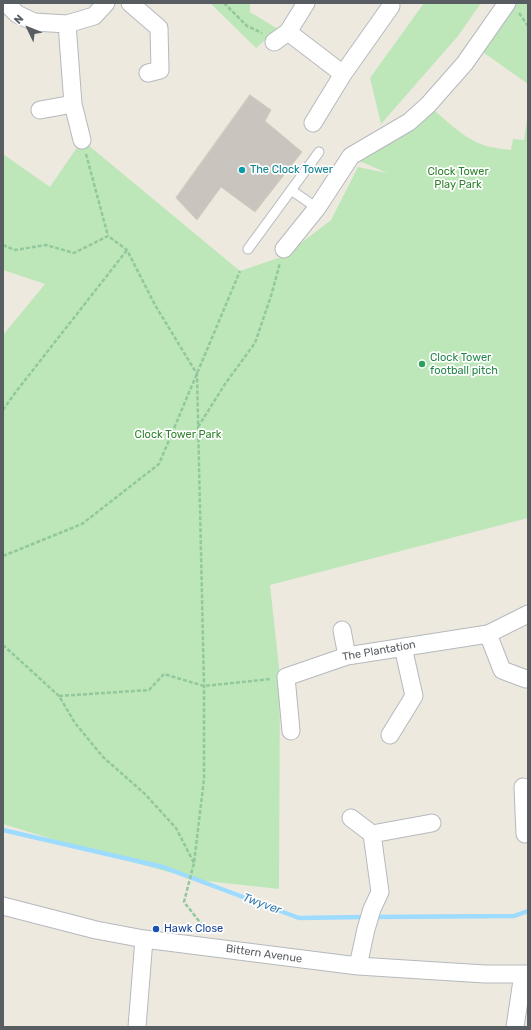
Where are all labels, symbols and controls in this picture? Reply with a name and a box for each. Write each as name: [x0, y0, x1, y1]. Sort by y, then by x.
north arrow: [8, 8, 48, 48]
text: N: [11, 12, 26, 27]
place label: The Clock Tower: [250, 163, 333, 177]
marker: The Clock Tower: [237, 165, 247, 175]
park label: Clock Tower Play Park: [427, 165, 489, 191]
place label: Clock Tower football pitch: [430, 351, 498, 377]
marker: Clock Tower football pitch: [417, 359, 427, 369]
park label: Clock Tower Park: [135, 428, 221, 442]
street label: The Plantation: [341, 638, 417, 664]
water label: Twyver: [241, 890, 283, 918]
place label: Hawk Close: [164, 922, 223, 936]
marker: Hawk Close: [151, 924, 161, 934]
street label: Bittern Avenue: [225, 942, 303, 966]

